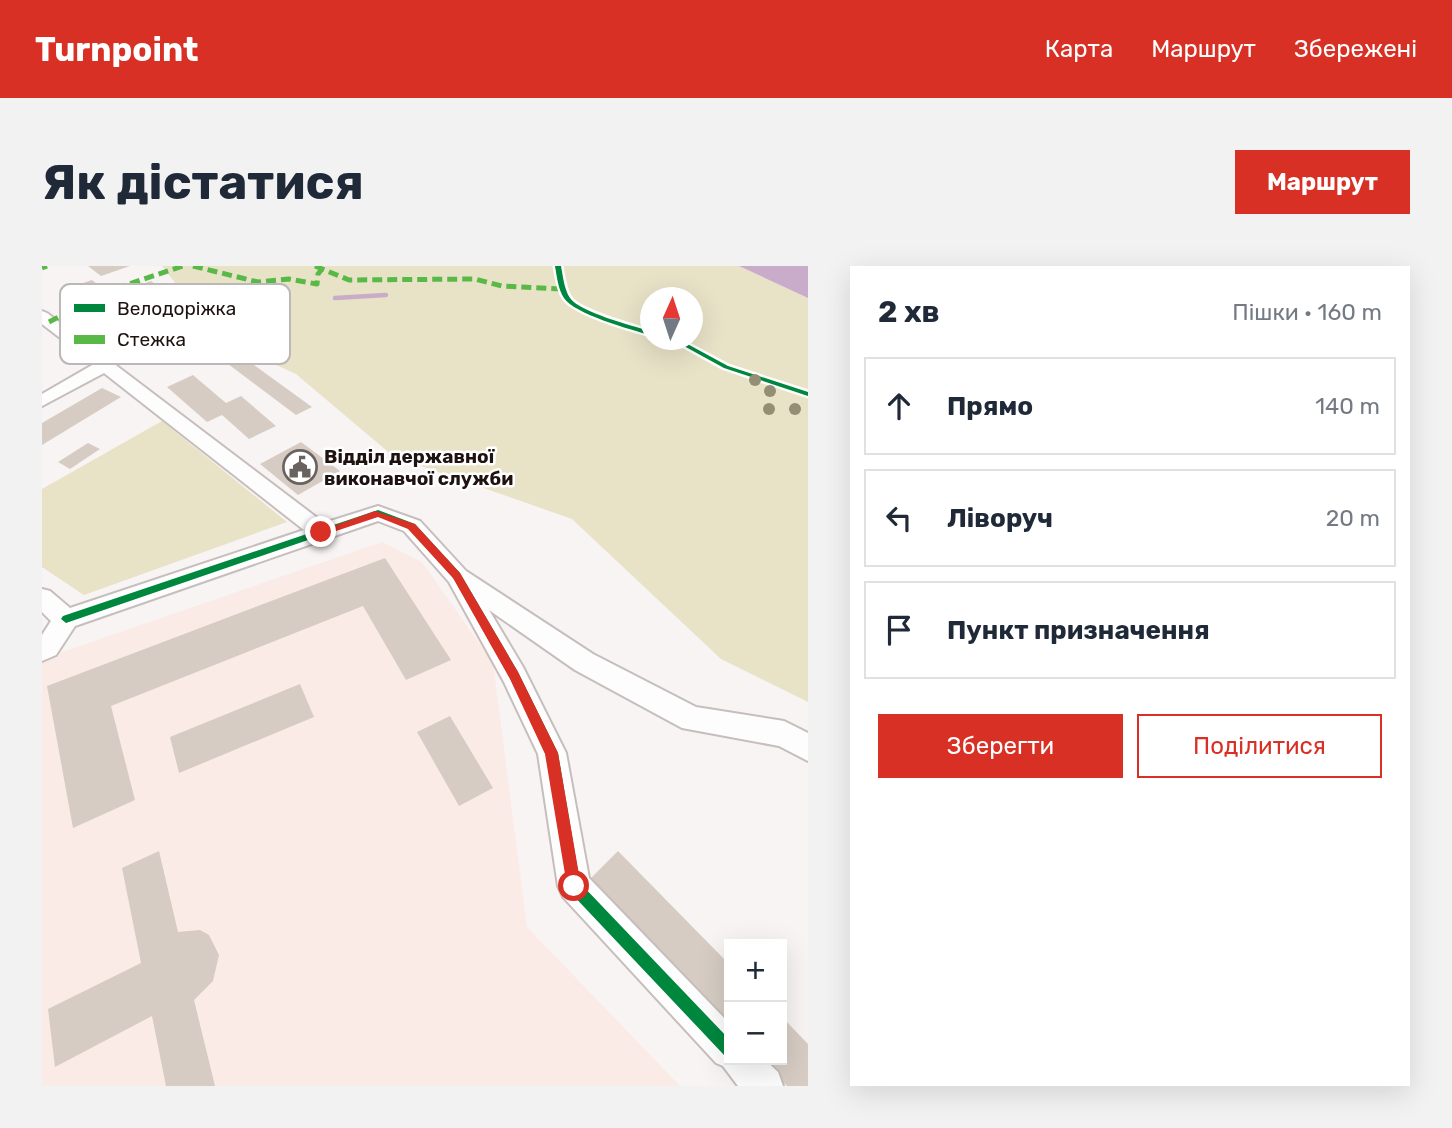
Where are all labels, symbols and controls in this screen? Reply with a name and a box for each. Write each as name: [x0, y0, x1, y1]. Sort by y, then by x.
text: Turnpoint: [35, 30, 198, 69]
text: Карта: [1045, 35, 1113, 63]
text: Маршрут: [1151, 35, 1256, 63]
text: Збережені: [1294, 35, 1417, 63]
button: Маршрут: [1235, 150, 1410, 214]
text: Як дістатися: [42, 153, 364, 211]
legend: [60, 284, 290, 364]
north arrow: [640, 287, 703, 350]
text: 2 хв: [878, 294, 940, 330]
text: Велодоріжка: [117, 297, 236, 320]
text: Пішки · 160 m: [1232, 298, 1382, 326]
text: Стежка: [117, 328, 186, 351]
icon: ahead: [880, 387, 918, 425]
text: Прямо: [947, 391, 1033, 422]
text: 140 m: [1315, 392, 1380, 420]
place label: Відділ державної виконавчої служби: [324, 445, 513, 490]
public building icon: Відділ державної виконавчої служби: [281, 448, 319, 486]
icon: left: [880, 499, 918, 537]
text: Ліворуч: [947, 503, 1053, 534]
text: 20 m: [1326, 504, 1380, 532]
route end: [305, 516, 336, 547]
icon: arrive: [880, 611, 918, 649]
text: Пункт призначення: [947, 615, 1210, 646]
button: Зберегти: [878, 714, 1123, 778]
button: Поділитися: [1137, 714, 1382, 778]
route start: [558, 870, 589, 901]
map controls: [724, 939, 787, 1065]
button: +: [724, 939, 787, 1002]
button: −: [724, 1002, 787, 1065]

